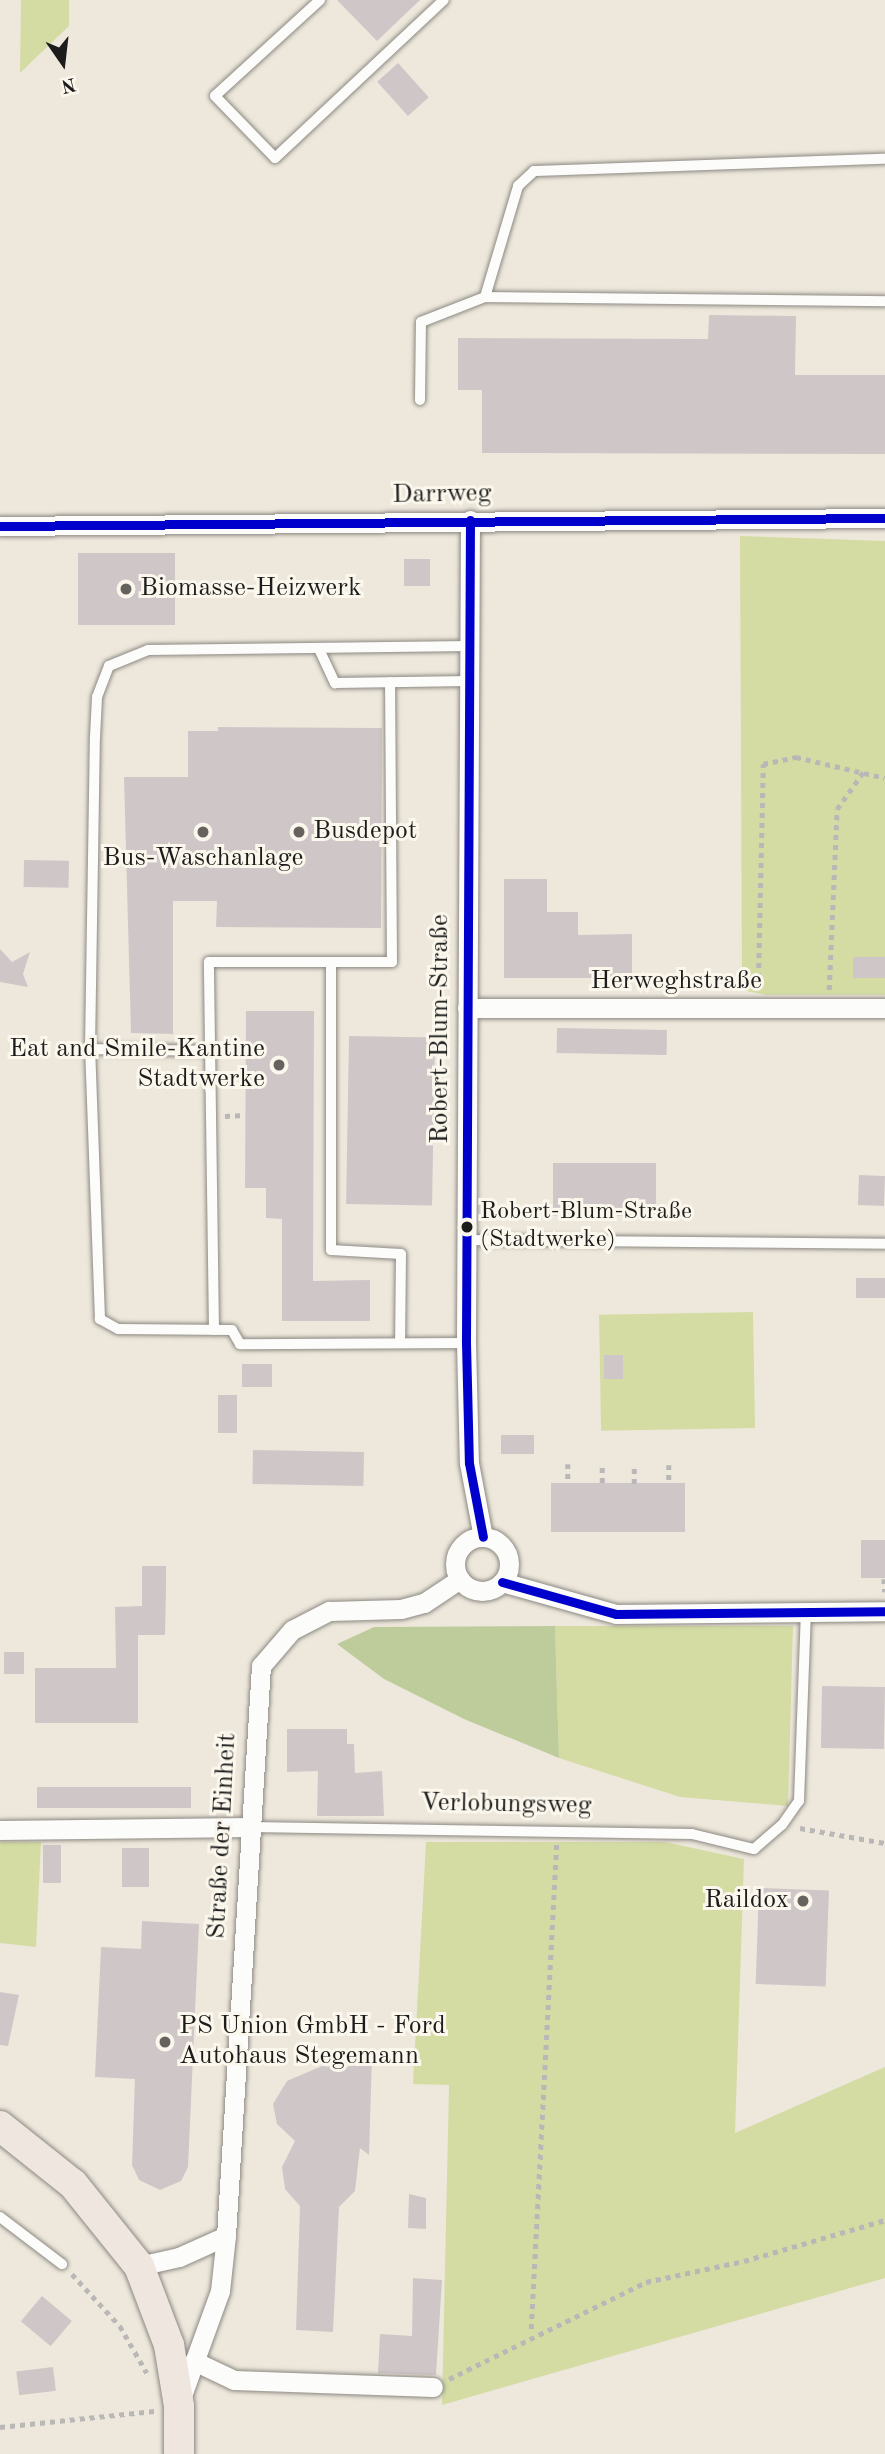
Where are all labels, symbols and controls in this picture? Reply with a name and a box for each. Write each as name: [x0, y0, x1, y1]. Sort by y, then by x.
north arrow: [28, 28, 98, 98]
text: N: [59, 73, 78, 95]
street label: Darrweg: [392, 479, 492, 511]
place label: Biomasse-Heizwerk: [140, 573, 361, 605]
marker: Biomasse-Heizwerk: [118, 581, 134, 597]
place label: Busdepot: [313, 816, 417, 848]
marker: Bus-Waschanlage: [195, 824, 211, 840]
marker: Busdepot: [291, 824, 307, 840]
place label: Bus-Waschanlage: [103, 843, 303, 875]
street label: Robert-Blum-Straße: [425, 914, 457, 1144]
street label: Herweghstraße: [590, 966, 762, 998]
place label: Eat and Smile-Kantine Stadtwerke: [9, 1034, 265, 1096]
marker: Eat and Smile-Kantine Stadtwerke: [271, 1057, 287, 1073]
place label: Robert-Blum-Straße (Stadtwerke): [480, 1199, 692, 1255]
marker: Robert-Blum-Straße (Stadtwerke): [460, 1220, 474, 1234]
street label: Straße der Einheit: [202, 1732, 244, 1940]
street label: Verlobungsweg: [420, 1788, 592, 1822]
place label: Raildox: [704, 1885, 789, 1917]
marker: Raildox: [795, 1893, 811, 1909]
place label: PS Union GmbH - Ford Autohaus Stegemann: [179, 2011, 446, 2072]
marker: PS Union GmbH - Ford Autohaus Stegemann: [157, 2034, 173, 2050]

